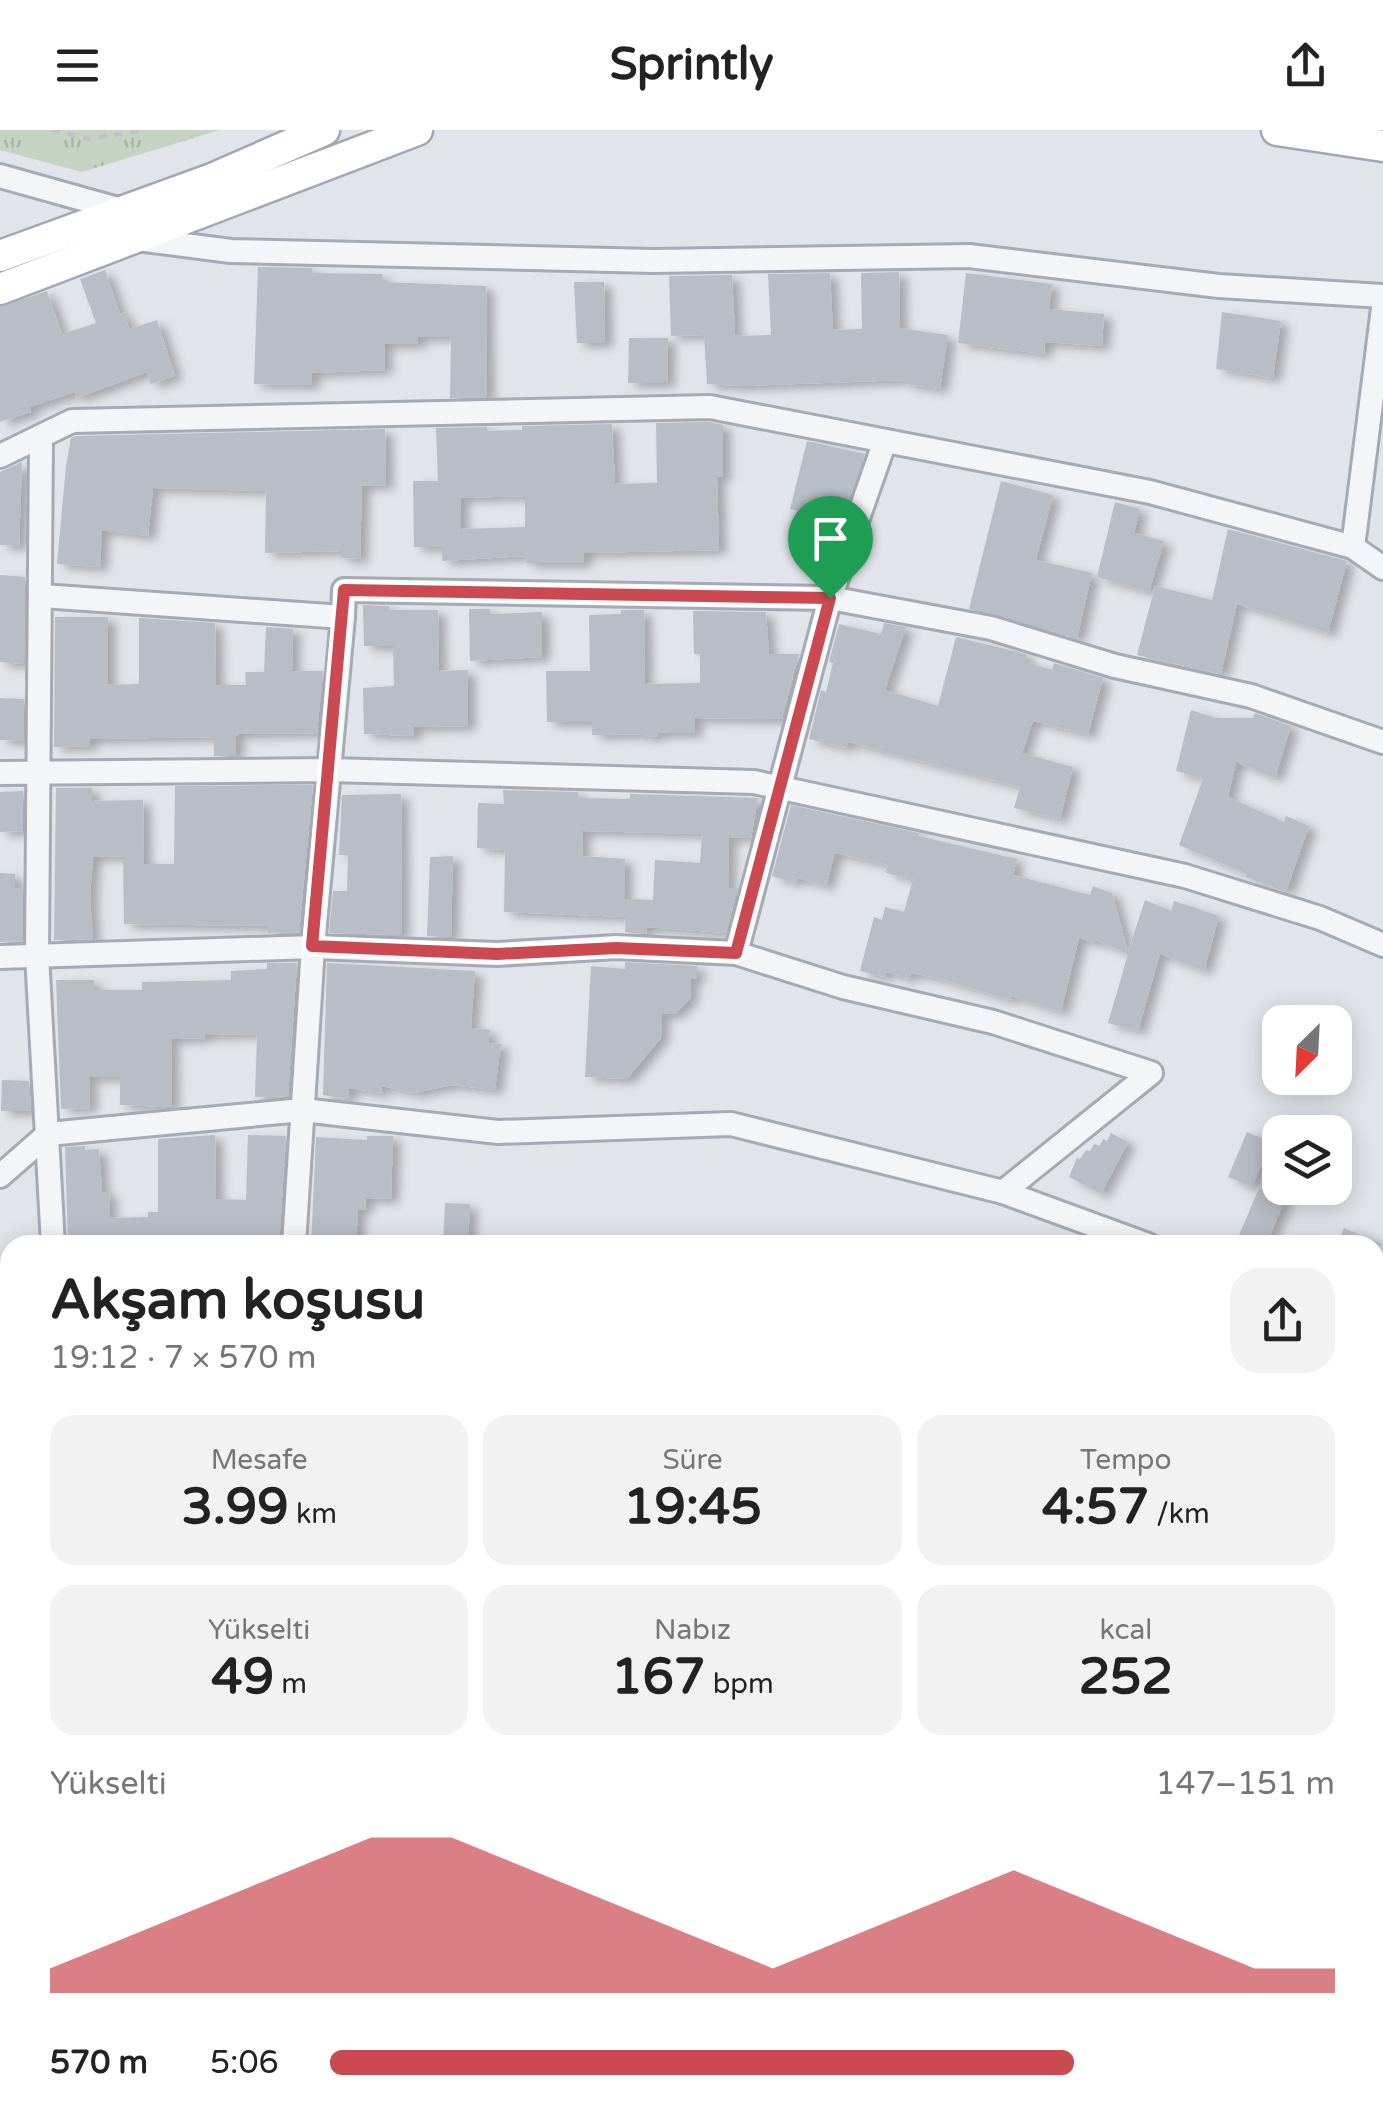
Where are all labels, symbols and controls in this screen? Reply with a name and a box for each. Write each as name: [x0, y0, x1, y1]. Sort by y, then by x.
icon: menu: [50, 38, 105, 93]
text: Sprintly: [610, 38, 773, 92]
icon: share: [1278, 38, 1333, 93]
pin: [788, 496, 873, 599]
icon: arrive: [803, 511, 858, 566]
north arrow: [1262, 1005, 1352, 1095]
map controls: [1262, 1005, 1352, 1205]
button: layers: [1262, 1115, 1352, 1205]
text: Akşam koşusu: [50, 1268, 425, 1334]
button: share: [1230, 1268, 1335, 1373]
text: 19:12 · 7 × 570 m: [50, 1339, 316, 1377]
text: Mesafe: [211, 1443, 308, 1477]
text: Süre: [662, 1443, 723, 1477]
text: Tempo: [1080, 1443, 1172, 1477]
text: 3.99: [181, 1477, 289, 1537]
text: 19:45: [623, 1477, 762, 1537]
text: 4:57: [1042, 1477, 1149, 1537]
text: km: [289, 1497, 337, 1531]
text: /km: [1149, 1497, 1210, 1531]
text: Yükselti: [208, 1613, 310, 1647]
text: Nabız: [654, 1613, 731, 1647]
text: kcal: [1100, 1613, 1152, 1647]
text: 49: [211, 1647, 274, 1707]
text: 167: [611, 1647, 705, 1707]
text: 252: [1079, 1647, 1173, 1707]
text: m: [274, 1667, 307, 1701]
text: bpm: [705, 1667, 774, 1701]
text: Yükselti: [50, 1765, 167, 1803]
text: 147–151 m: [1155, 1765, 1335, 1803]
text: 570 m: [50, 2044, 148, 2082]
text: 5:06: [210, 2044, 279, 2082]

